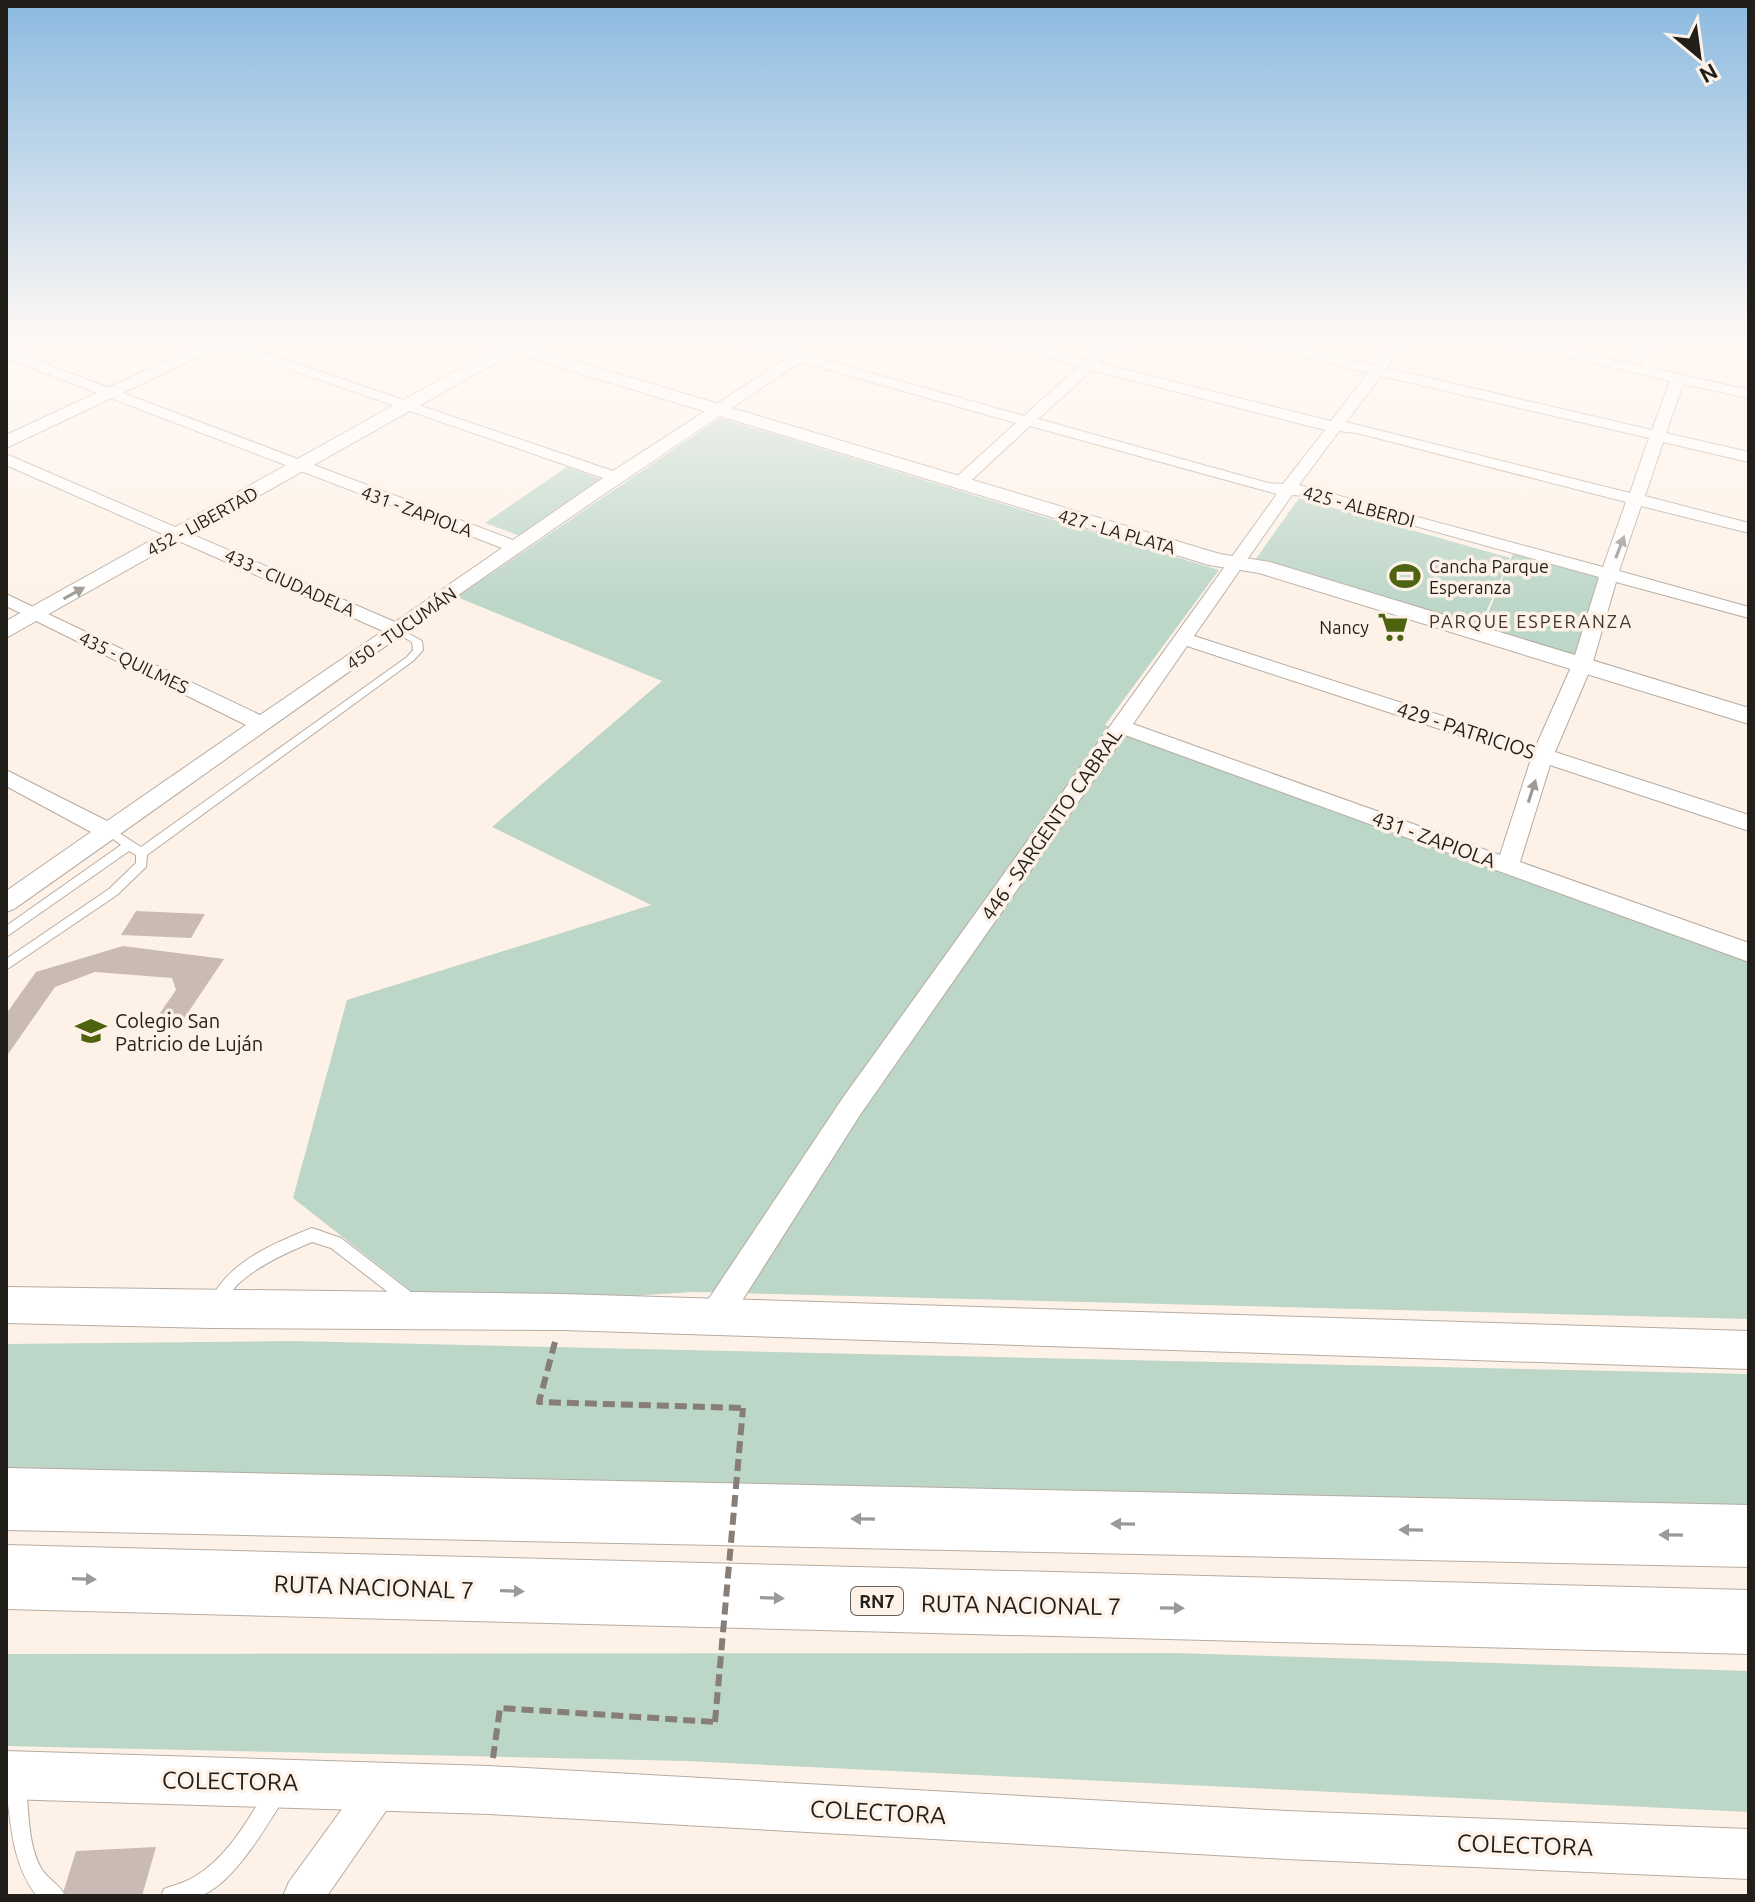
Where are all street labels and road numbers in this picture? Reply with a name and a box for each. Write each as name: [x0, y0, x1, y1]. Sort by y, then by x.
street label: 425 - ALBERDI: [1301, 481, 1417, 531]
street label: 452 - LIBERTAD: [143, 482, 261, 560]
street label: 431 - ZAPIOLA: [359, 482, 476, 540]
street label: 427 - LA PLATA: [1056, 505, 1178, 557]
street label: 433 - CIUDADELA: [222, 544, 358, 620]
street label: 450 - TUCUMÁN: [342, 582, 460, 673]
street label: 435 - QUILMES: [76, 627, 192, 698]
street label: 429 - PATRICIOS: [1394, 697, 1538, 763]
street label: 446 - SARGENTO CABRAL: [976, 724, 1126, 924]
street label: 431 - ZAPIOLA: [1369, 806, 1499, 872]
street label: RUTA NACIONAL 7: [273, 1570, 475, 1604]
road number: RN7: [851, 1587, 903, 1615]
street label: RUTA NACIONAL 7: [921, 1590, 1121, 1620]
street label: COLECTORA: [162, 1766, 299, 1796]
street label: COLECTORA: [809, 1795, 947, 1829]
street label: COLECTORA: [1456, 1829, 1594, 1861]

